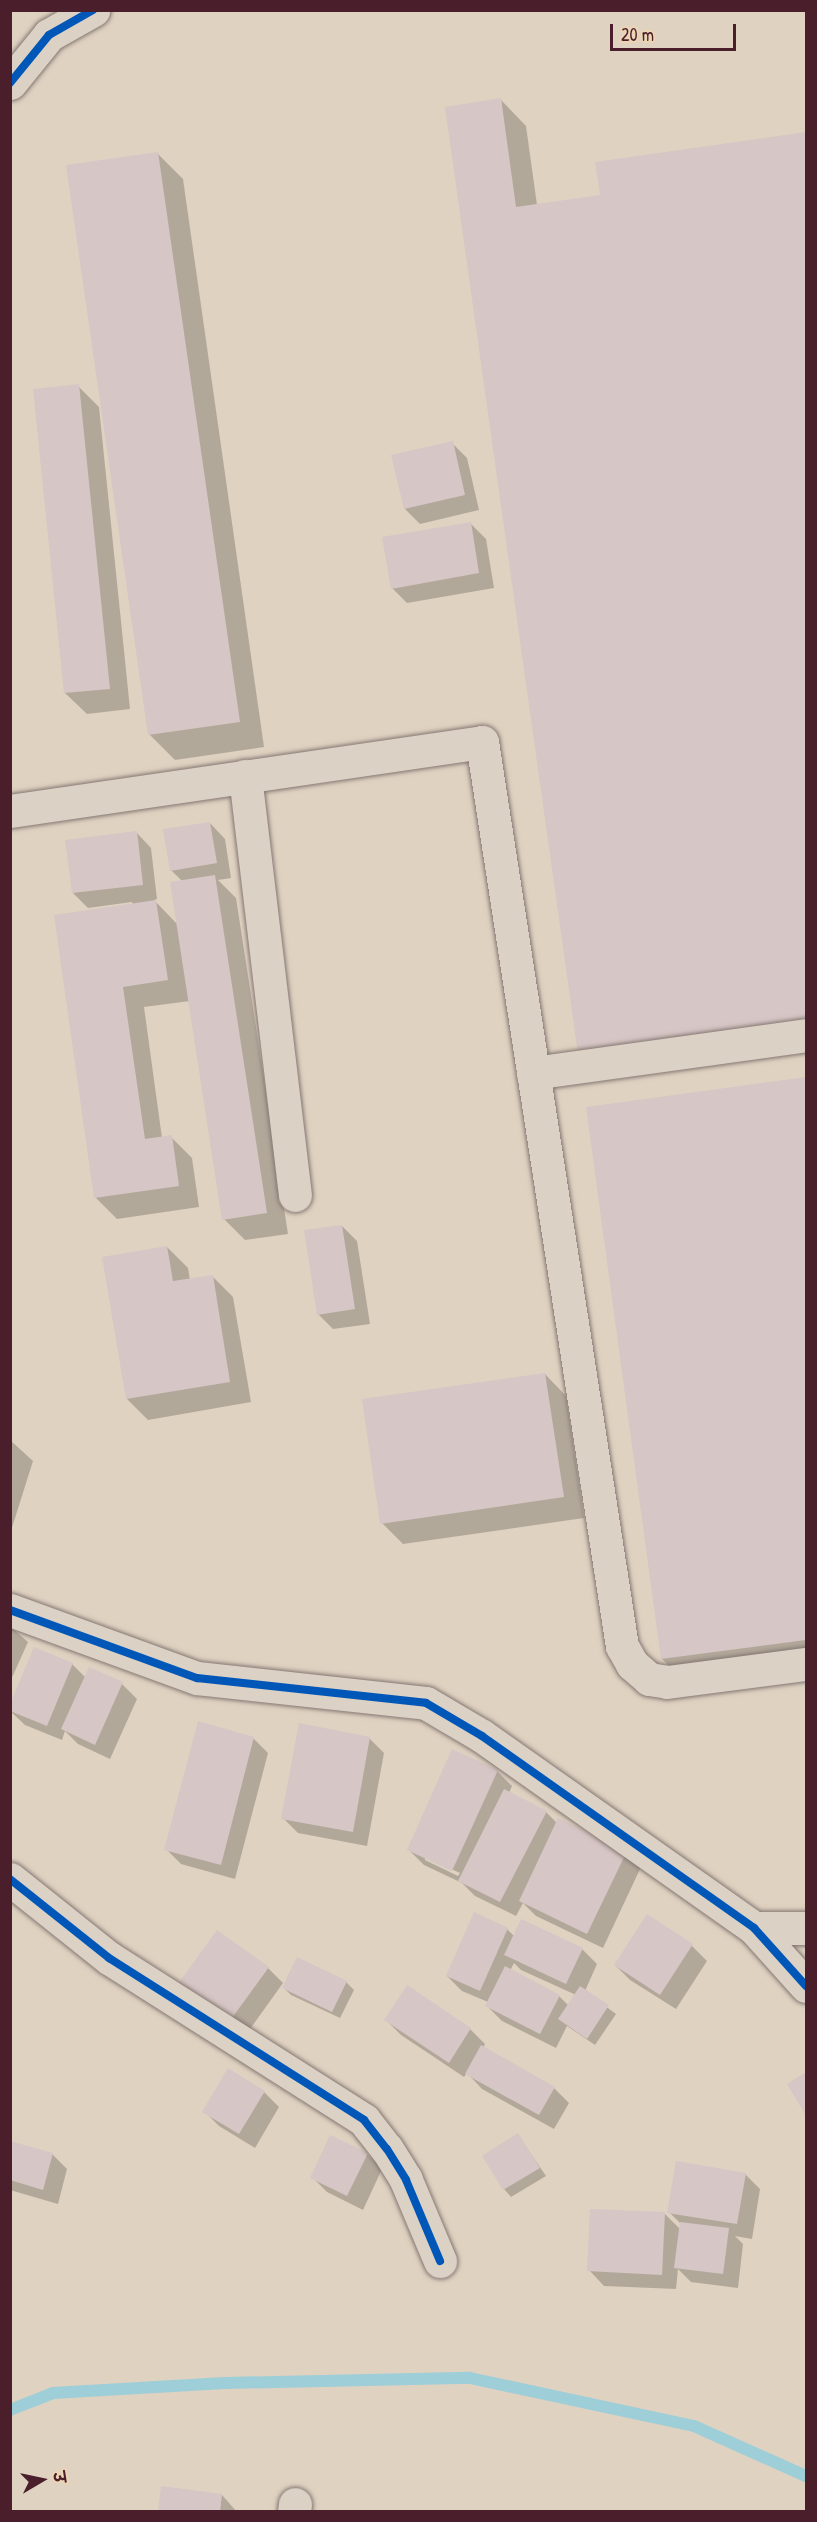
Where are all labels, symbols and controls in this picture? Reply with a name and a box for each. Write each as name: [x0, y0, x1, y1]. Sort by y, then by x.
scale bar: [613, 12, 739, 50]
text: 20 m: [621, 22, 654, 47]
north arrow: [12, 2450, 72, 2510]
text: उ: [48, 2470, 71, 2484]

